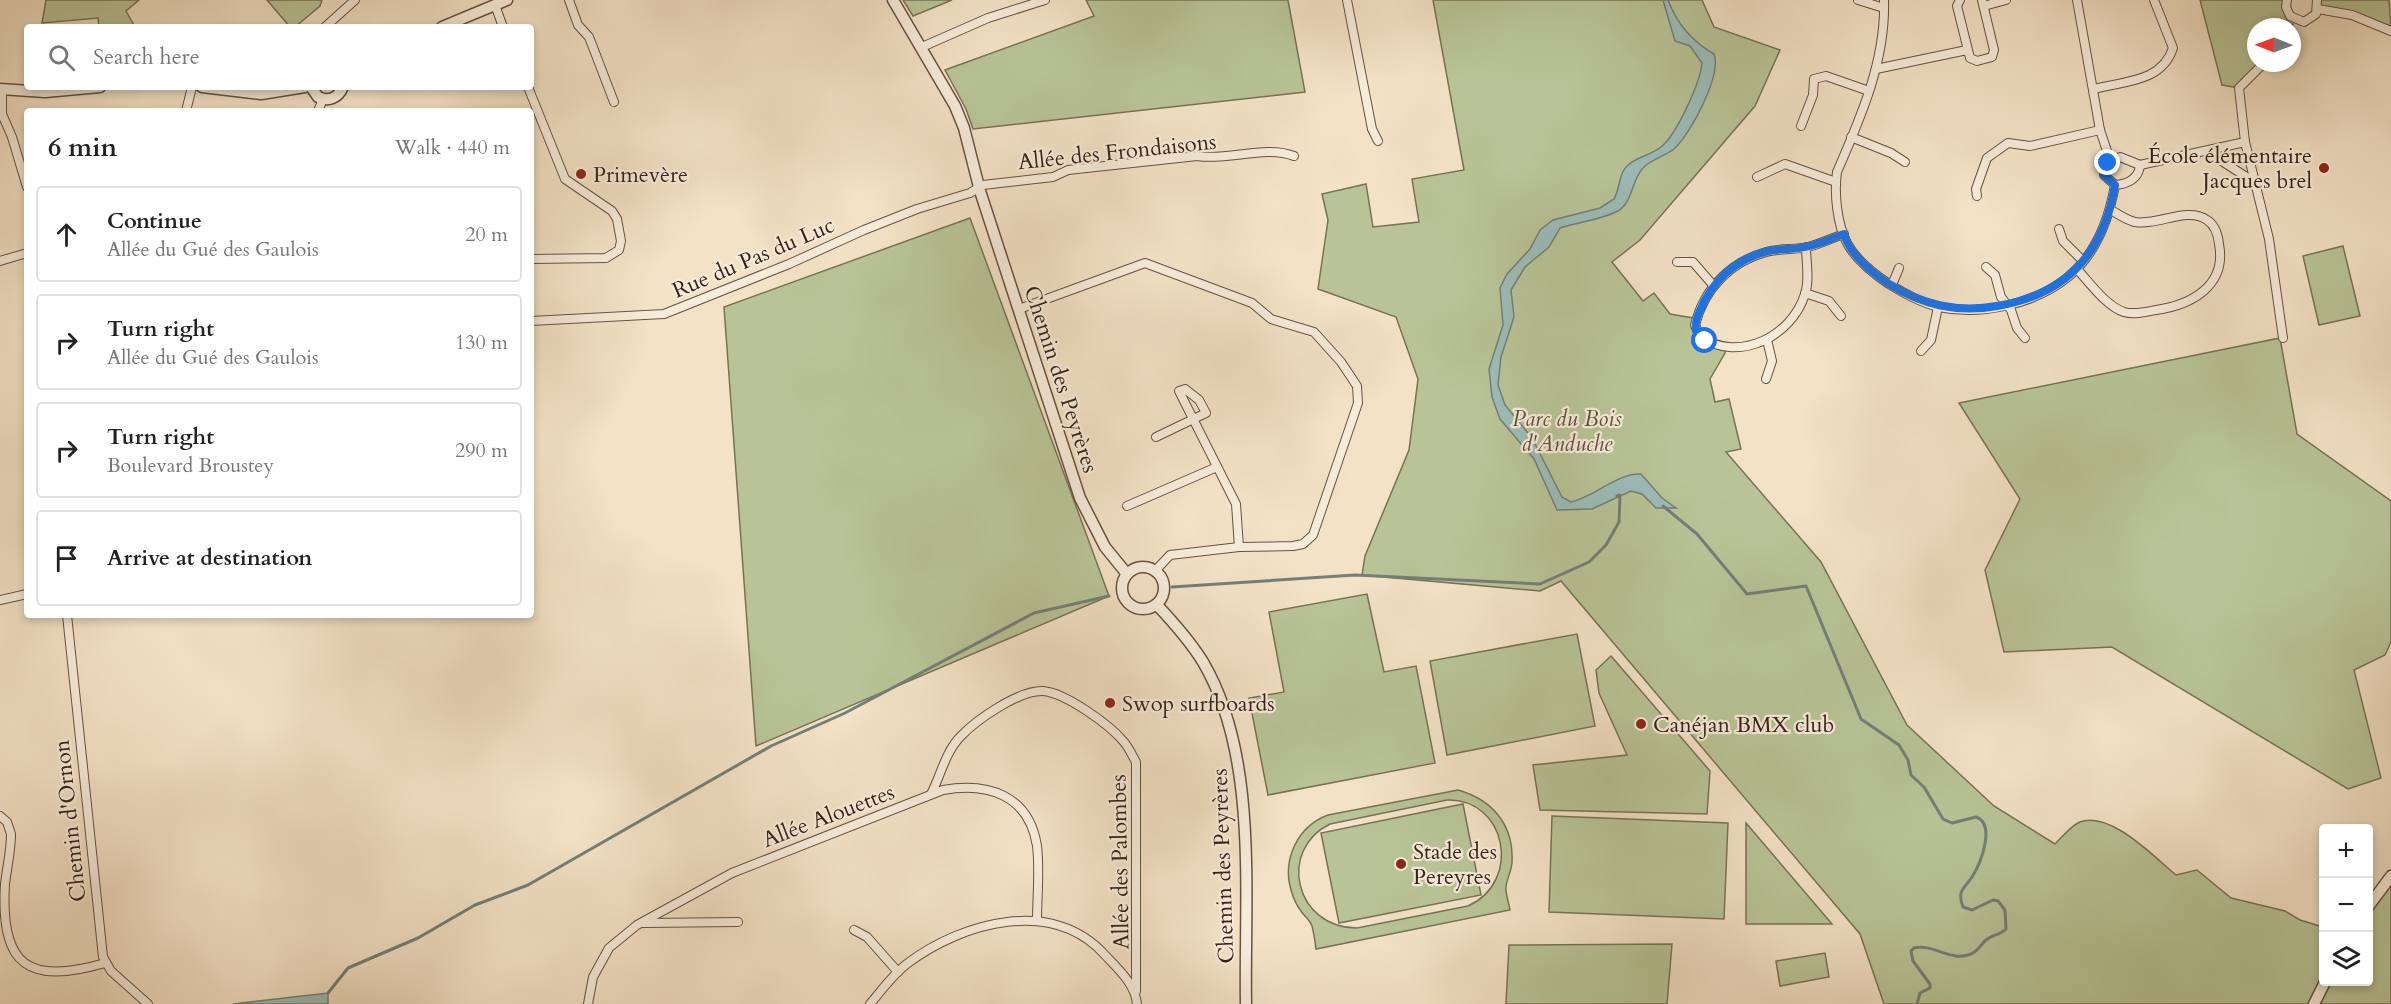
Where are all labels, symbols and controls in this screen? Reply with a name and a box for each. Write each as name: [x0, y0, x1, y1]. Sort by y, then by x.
north arrow: [2247, 18, 2301, 72]
search box: [24, 24, 534, 90]
icon: search: [45, 41, 78, 74]
text: Search here: [93, 42, 200, 72]
street label: Allée des Frondaisons: [1016, 127, 1218, 177]
text: 6 min: [48, 130, 117, 165]
text: Walk · 440 m: [395, 134, 510, 161]
place label: École élémentaire Jacques brel: [2148, 141, 2312, 196]
route end: [2094, 149, 2120, 175]
place label: Primevère: [593, 160, 688, 190]
marker: École élémentaire Jacques brel: [2317, 161, 2331, 175]
marker: Primevère: [574, 167, 588, 181]
text: Continue: [107, 206, 202, 236]
street label: Rue du Pas du Luc: [668, 210, 839, 306]
icon: ahead: [50, 218, 83, 251]
text: 20 m: [465, 221, 508, 248]
text: Allée du Gué des Gaulois: [107, 236, 319, 263]
street label: Chemin des Peyrères: [1017, 282, 1105, 477]
text: Turn right: [107, 314, 214, 344]
icon: right: [50, 326, 83, 359]
route start: [1691, 327, 1717, 353]
text: 130 m: [455, 329, 508, 356]
text: Allée du Gué des Gaulois: [107, 344, 319, 371]
park label: Parc du Bois d'Anduche: [1512, 404, 1622, 459]
text: Turn right: [107, 422, 214, 452]
icon: right: [50, 434, 83, 467]
text: 290 m: [455, 437, 508, 464]
text: Boulevard Broustey: [107, 452, 274, 479]
icon: arrive: [50, 542, 83, 575]
text: Arrive at destination: [107, 543, 312, 573]
place label: Swop surfboards: [1122, 689, 1275, 719]
marker: Swop surfboards: [1103, 696, 1117, 710]
place label: Canéjan BMX club: [1653, 710, 1834, 740]
marker: Canéjan BMX club: [1634, 717, 1648, 731]
street label: Chemin d'Ornon: [47, 738, 93, 903]
street label: Chemin des Peyrères: [1205, 768, 1241, 964]
street label: Allée des Palombes: [1103, 774, 1137, 950]
street label: Allée Alouettes: [758, 777, 899, 855]
map controls: [2319, 824, 2373, 986]
button: +: [2319, 824, 2373, 878]
place label: Stade des Pereyres: [1413, 837, 1497, 892]
marker: Stade des Pereyres: [1394, 857, 1408, 871]
button: −: [2319, 878, 2373, 932]
button: layers: [2319, 932, 2373, 986]

